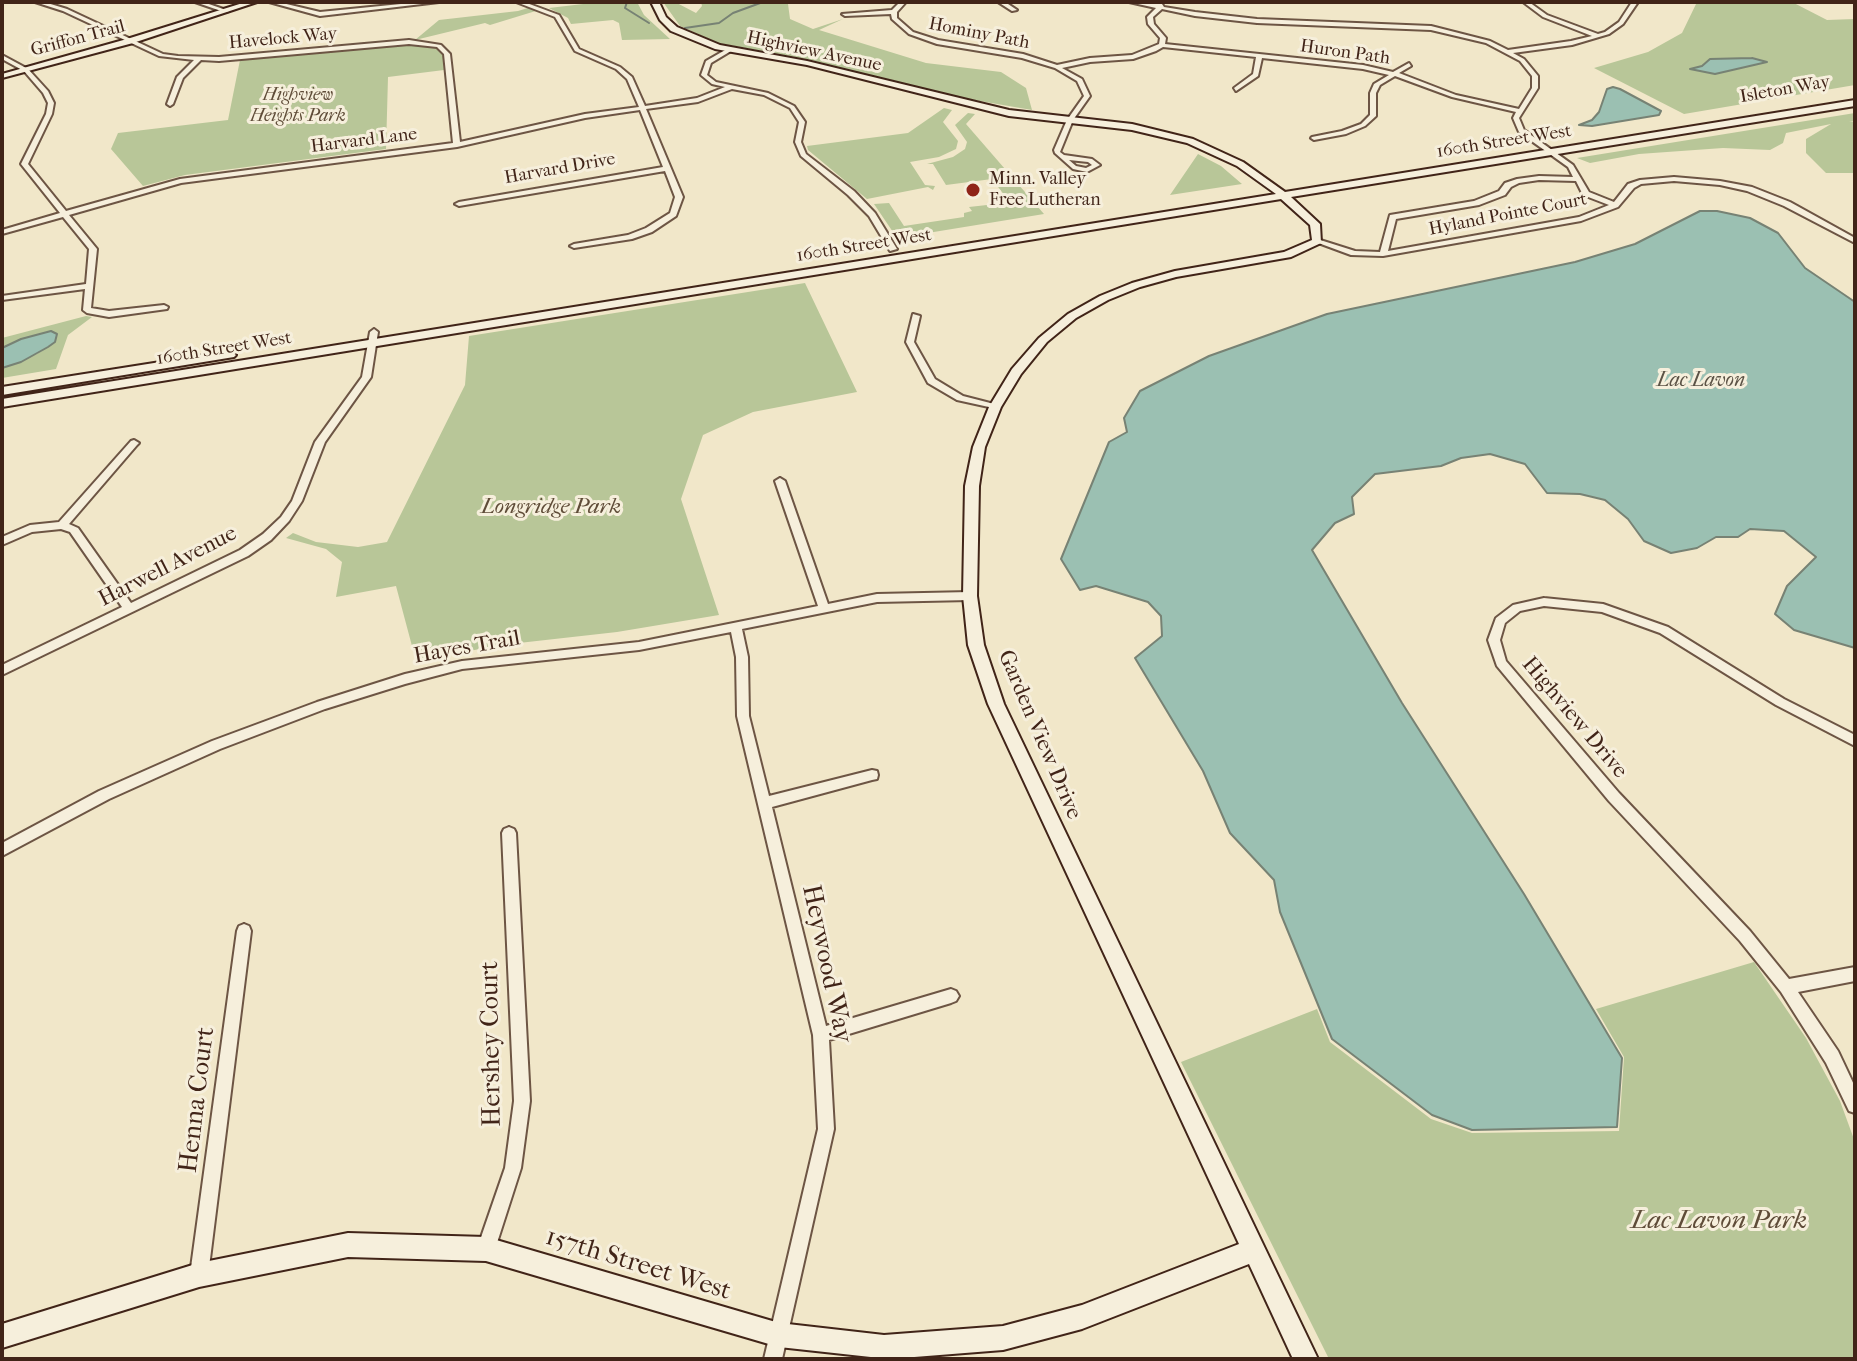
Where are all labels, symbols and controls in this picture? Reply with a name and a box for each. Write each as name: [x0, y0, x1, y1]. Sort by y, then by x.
street label: Hominy Path: [927, 14, 1031, 54]
street label: Griffon Trail: [28, 16, 128, 62]
street label: Havelock Way: [228, 24, 338, 54]
street label: Highview Avenue: [745, 27, 883, 77]
street label: Huron Path: [1299, 36, 1391, 70]
street label: Isleton Way: [1738, 71, 1832, 109]
park label: Highview Heights Park: [250, 85, 346, 128]
street label: 160th Street West: [1435, 121, 1573, 163]
street label: Harvard Lane: [310, 124, 418, 158]
street label: Harvard Drive: [503, 149, 617, 189]
place label: Minn. Valley Free Lutheran: [989, 169, 1101, 212]
marker: Minn. Valley Free Lutheran: [964, 181, 982, 199]
street label: Hyland Pointe Court: [1427, 189, 1589, 241]
street label: 160th Street West: [795, 225, 933, 267]
street label: 160th Street West: [155, 328, 293, 370]
water label: Lac Lavon: [1657, 369, 1745, 393]
park label: Longridge Park: [481, 495, 621, 521]
street label: Harwell Avenue: [94, 521, 242, 613]
street label: Hayes Trail: [412, 626, 522, 670]
street label: Garden View Drive: [991, 646, 1087, 824]
street label: Highview Drive: [1516, 652, 1632, 784]
street label: Heywood Way: [794, 882, 858, 1046]
street label: Hershey Court: [475, 961, 509, 1127]
street label: Henna Court: [174, 1025, 222, 1175]
park label: Lac Lavon Park: [1631, 1206, 1807, 1238]
street label: 157th Street West: [542, 1222, 734, 1308]

